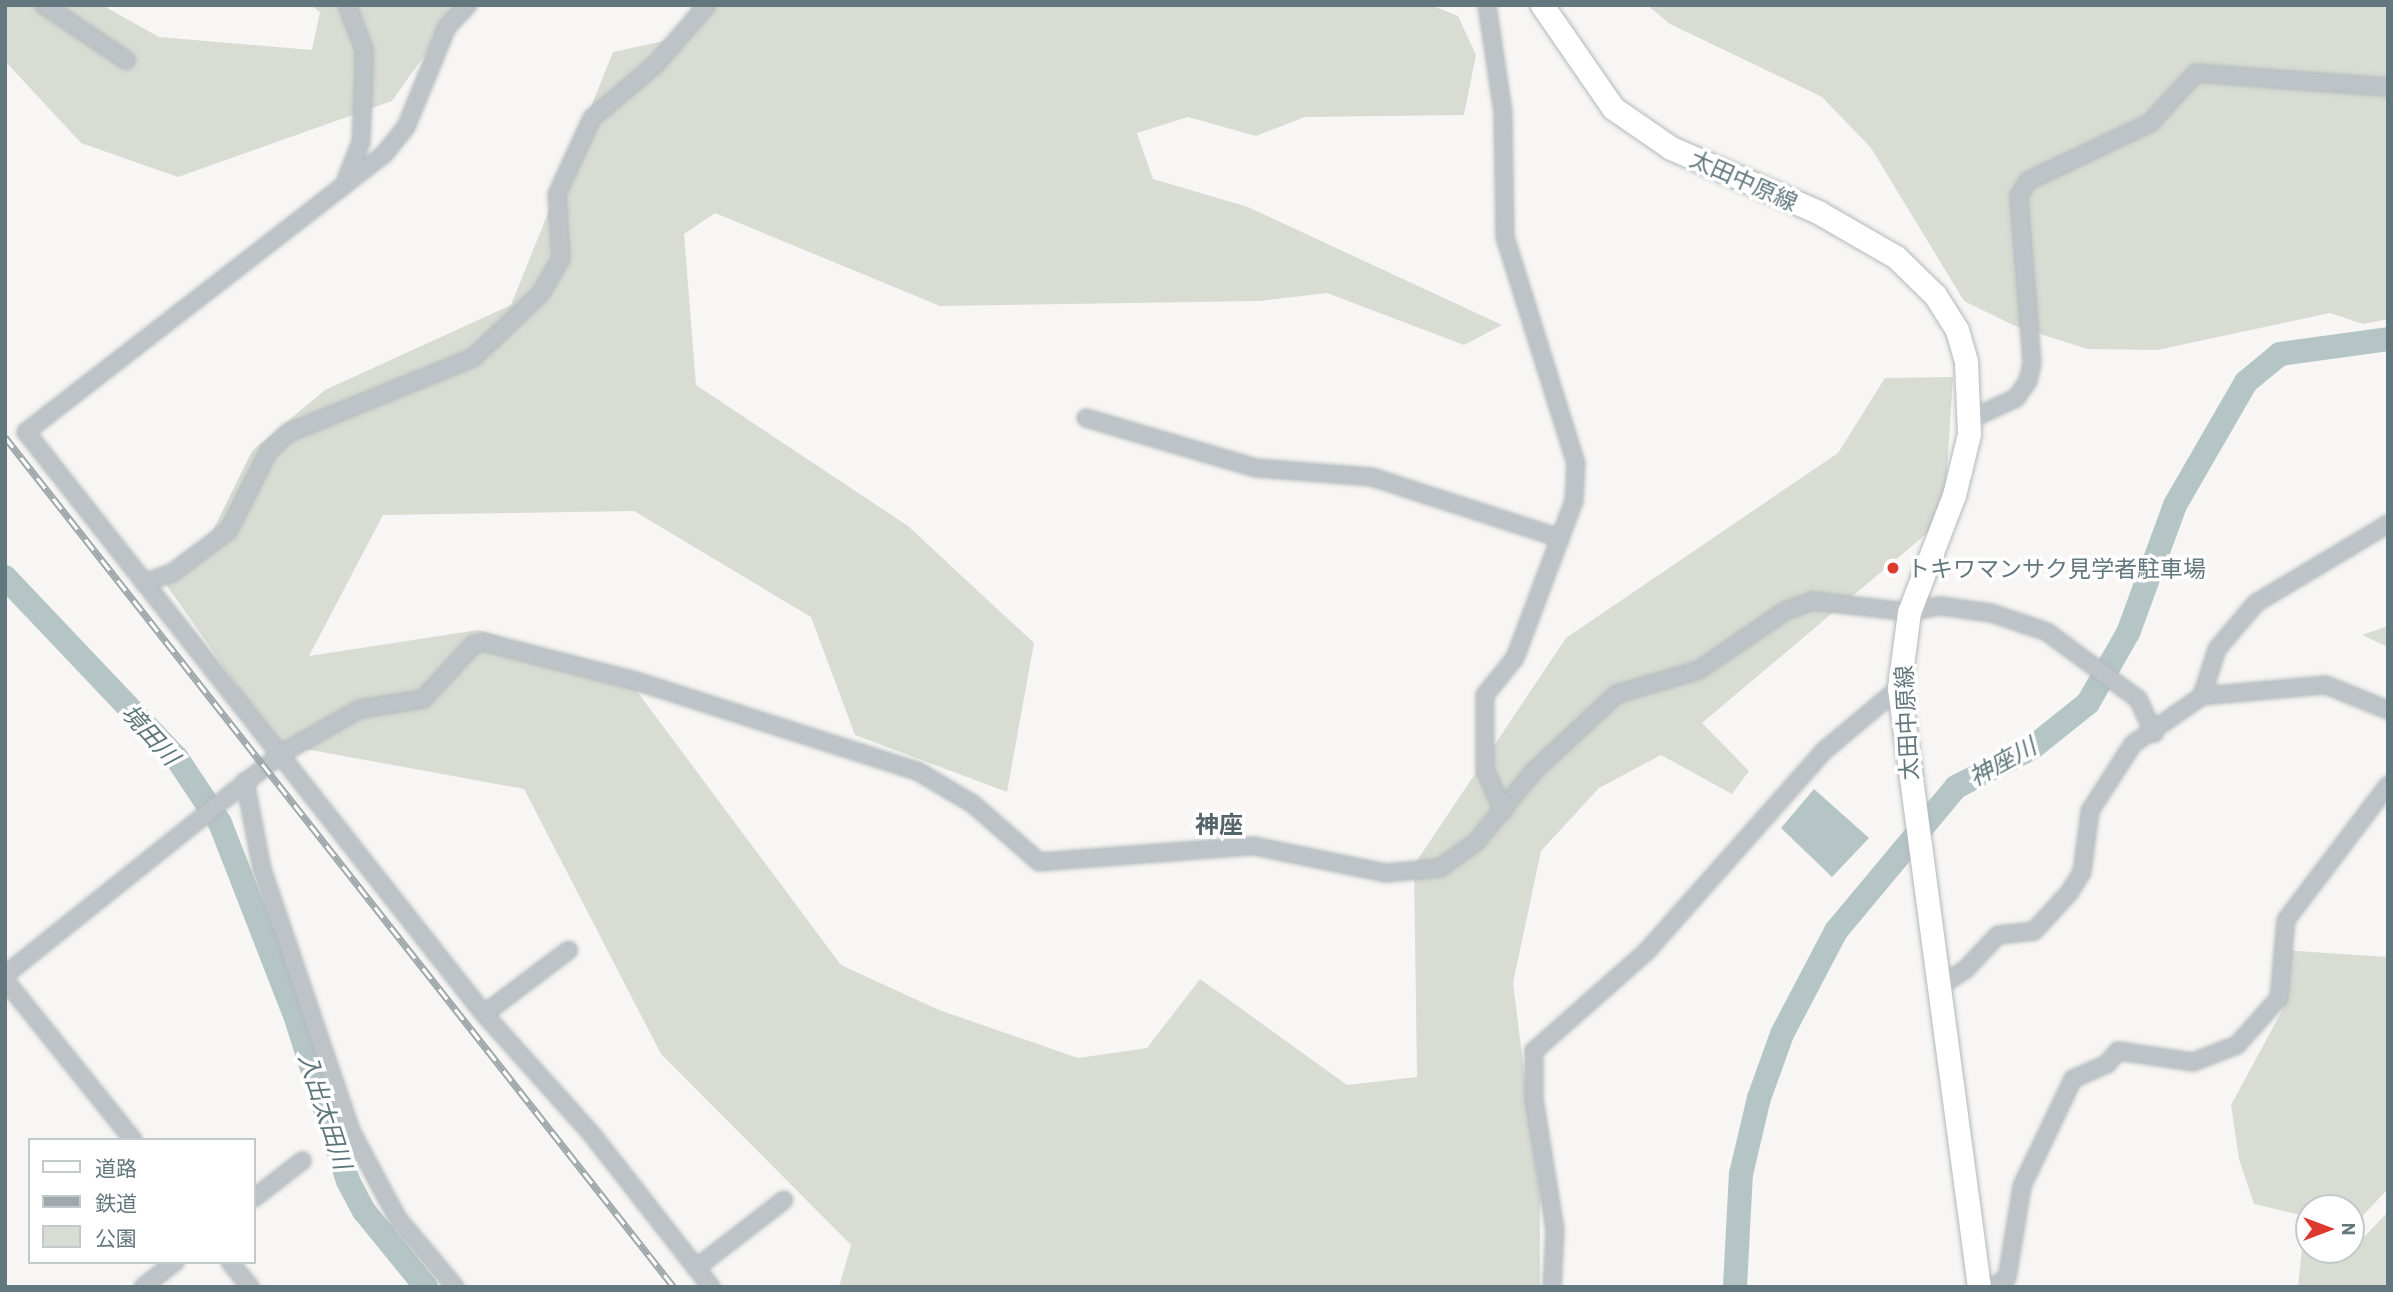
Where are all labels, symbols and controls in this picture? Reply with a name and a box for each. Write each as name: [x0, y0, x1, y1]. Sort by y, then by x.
street label: 太田中原線: [1686, 144, 1802, 216]
place label: トキワマンサク見学者駐車場: [1907, 554, 2206, 582]
marker: トキワマンサク見学者駐車場: [1885, 560, 1901, 576]
street label: 太田中原線: [1889, 665, 1923, 781]
water label: 境田川: [116, 698, 186, 770]
water label: 神座川: [1964, 731, 2040, 791]
district label: 神座: [1195, 810, 1243, 838]
water label: 入出太田川: [294, 1049, 358, 1173]
legend: [28, 1138, 256, 1264]
text: 道路: [95, 1155, 137, 1180]
text: 鉄道: [95, 1190, 137, 1215]
north arrow: [2295, 1194, 2365, 1264]
text: N: [2338, 1223, 2361, 1235]
text: 公園: [95, 1225, 137, 1250]

